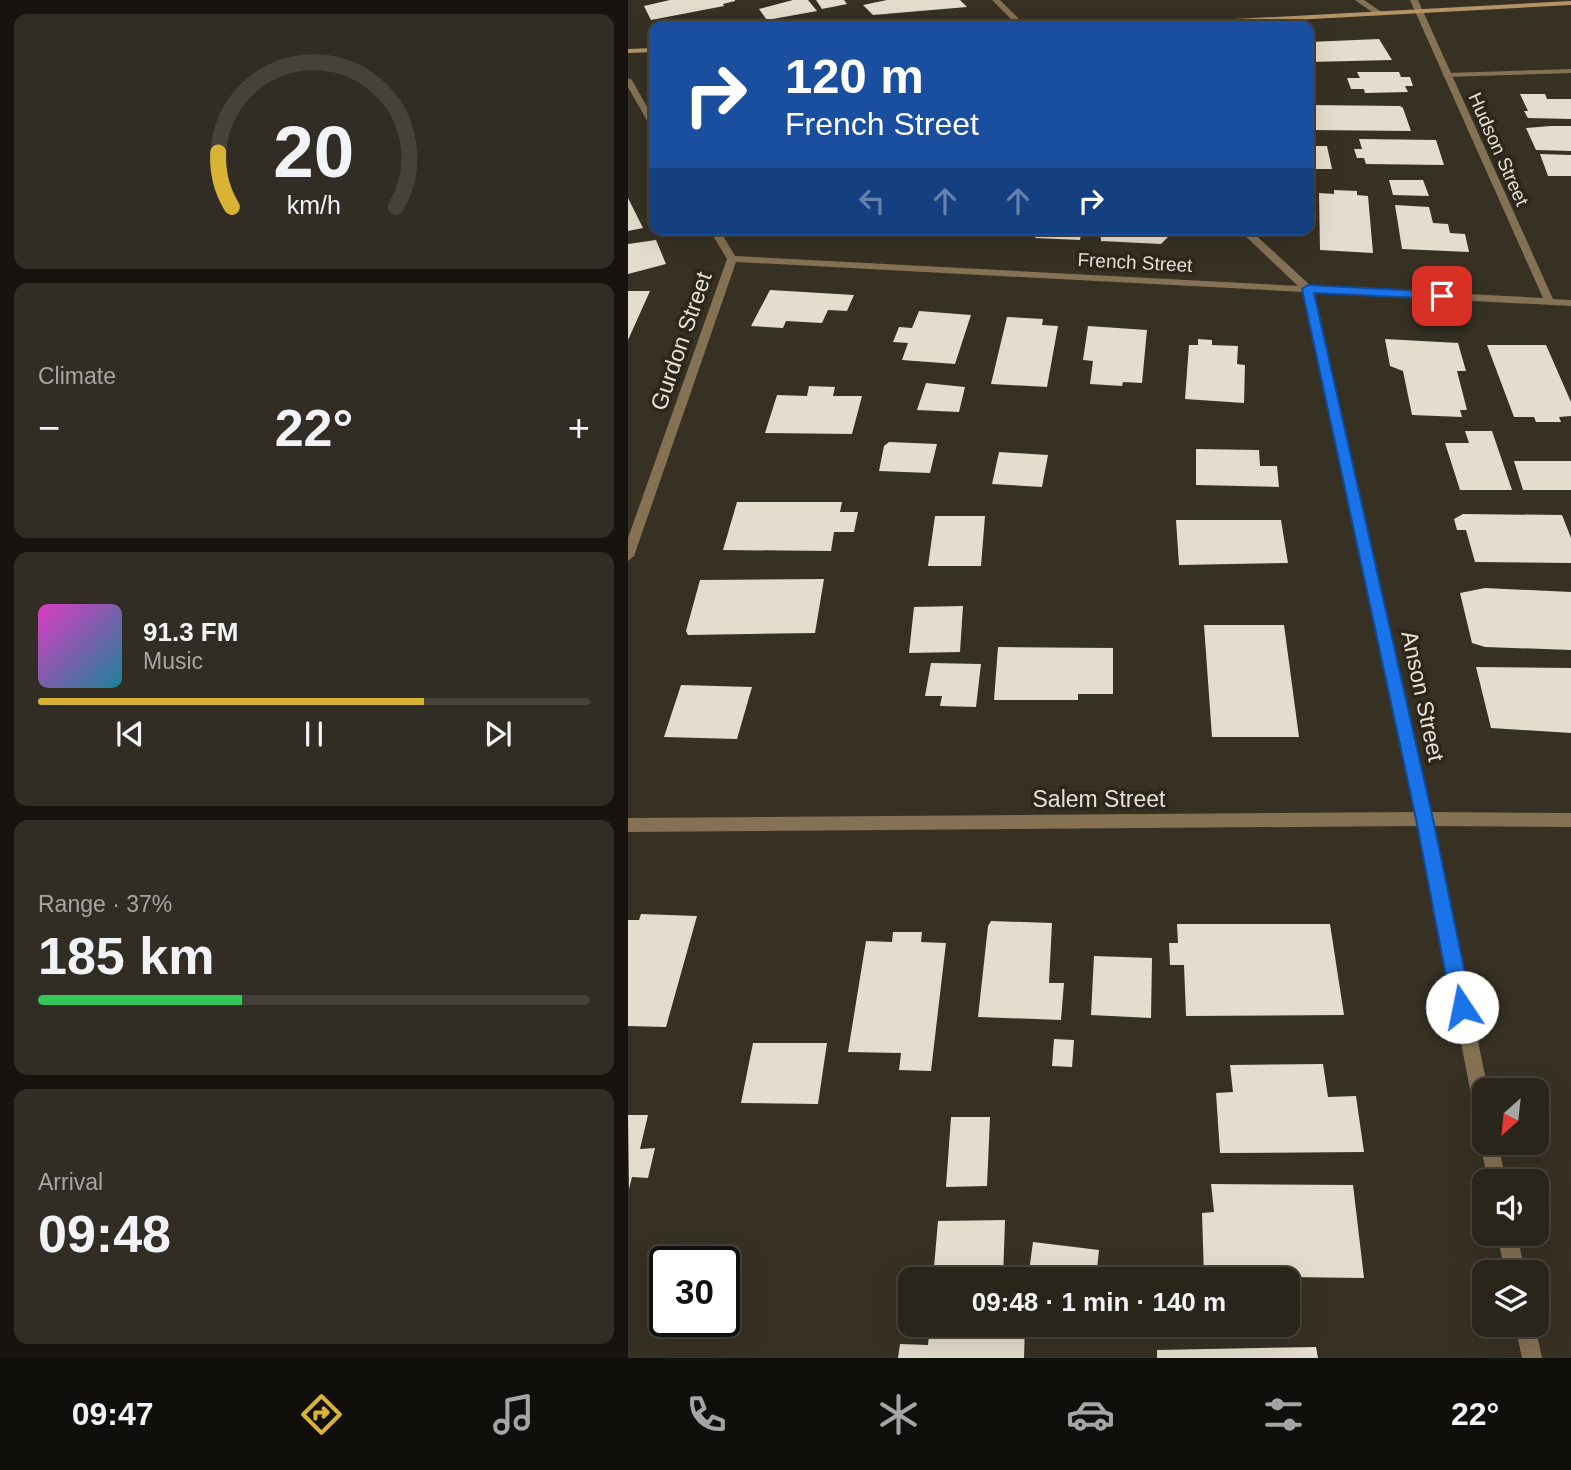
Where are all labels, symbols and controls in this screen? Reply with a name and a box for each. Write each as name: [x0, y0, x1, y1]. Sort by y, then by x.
icon: right: [670, 49, 761, 140]
text: 120 m: [785, 49, 924, 103]
street label: Hudson Street: [1464, 89, 1533, 210]
text: French Street: [785, 106, 979, 142]
text: 20: [274, 112, 354, 193]
icon: left: [853, 182, 891, 220]
icon: ahead: [926, 182, 964, 220]
icon: ahead: [999, 182, 1037, 220]
icon: right: [1072, 182, 1110, 220]
text: km/h: [287, 191, 341, 219]
street label: French Street: [1077, 249, 1194, 276]
pin: [1412, 266, 1472, 326]
street label: Gurdon Street: [645, 268, 717, 414]
icon: arrive: [1423, 277, 1461, 315]
text: Climate: [38, 363, 116, 389]
text: 22°: [275, 399, 353, 457]
text: −: [38, 407, 60, 449]
text: +: [568, 407, 590, 449]
text: 91.3 FM: [143, 617, 238, 647]
street label: Anson Street: [1396, 628, 1450, 764]
text: Music: [143, 648, 203, 674]
icon: previous: [111, 715, 149, 753]
icon: pause: [295, 715, 333, 753]
icon: next: [479, 715, 517, 753]
street label: Salem Street: [1033, 786, 1166, 812]
text: Range · 37%: [38, 891, 172, 917]
text: 185 km: [38, 927, 214, 985]
position arrow: [1425, 970, 1499, 1044]
north arrow: [1472, 1078, 1548, 1155]
map controls: [1472, 1078, 1549, 1337]
text: Arrival: [38, 1169, 103, 1195]
button: sound: [1472, 1169, 1549, 1246]
text: 09:48: [38, 1205, 171, 1263]
speed limit sign: 30: [649, 1246, 740, 1337]
button: layers: [1472, 1260, 1549, 1337]
text: 09:48 · 1 min · 140 m: [972, 1287, 1226, 1317]
icon: directions: [297, 1390, 346, 1439]
icon: music: [489, 1390, 538, 1439]
icon: phone: [682, 1390, 731, 1439]
icon: climate: [874, 1390, 923, 1439]
icon: car: [1066, 1390, 1115, 1439]
icon: filters: [1259, 1390, 1308, 1439]
text: 09:47: [72, 1396, 154, 1432]
text: 22°: [1451, 1396, 1499, 1432]

